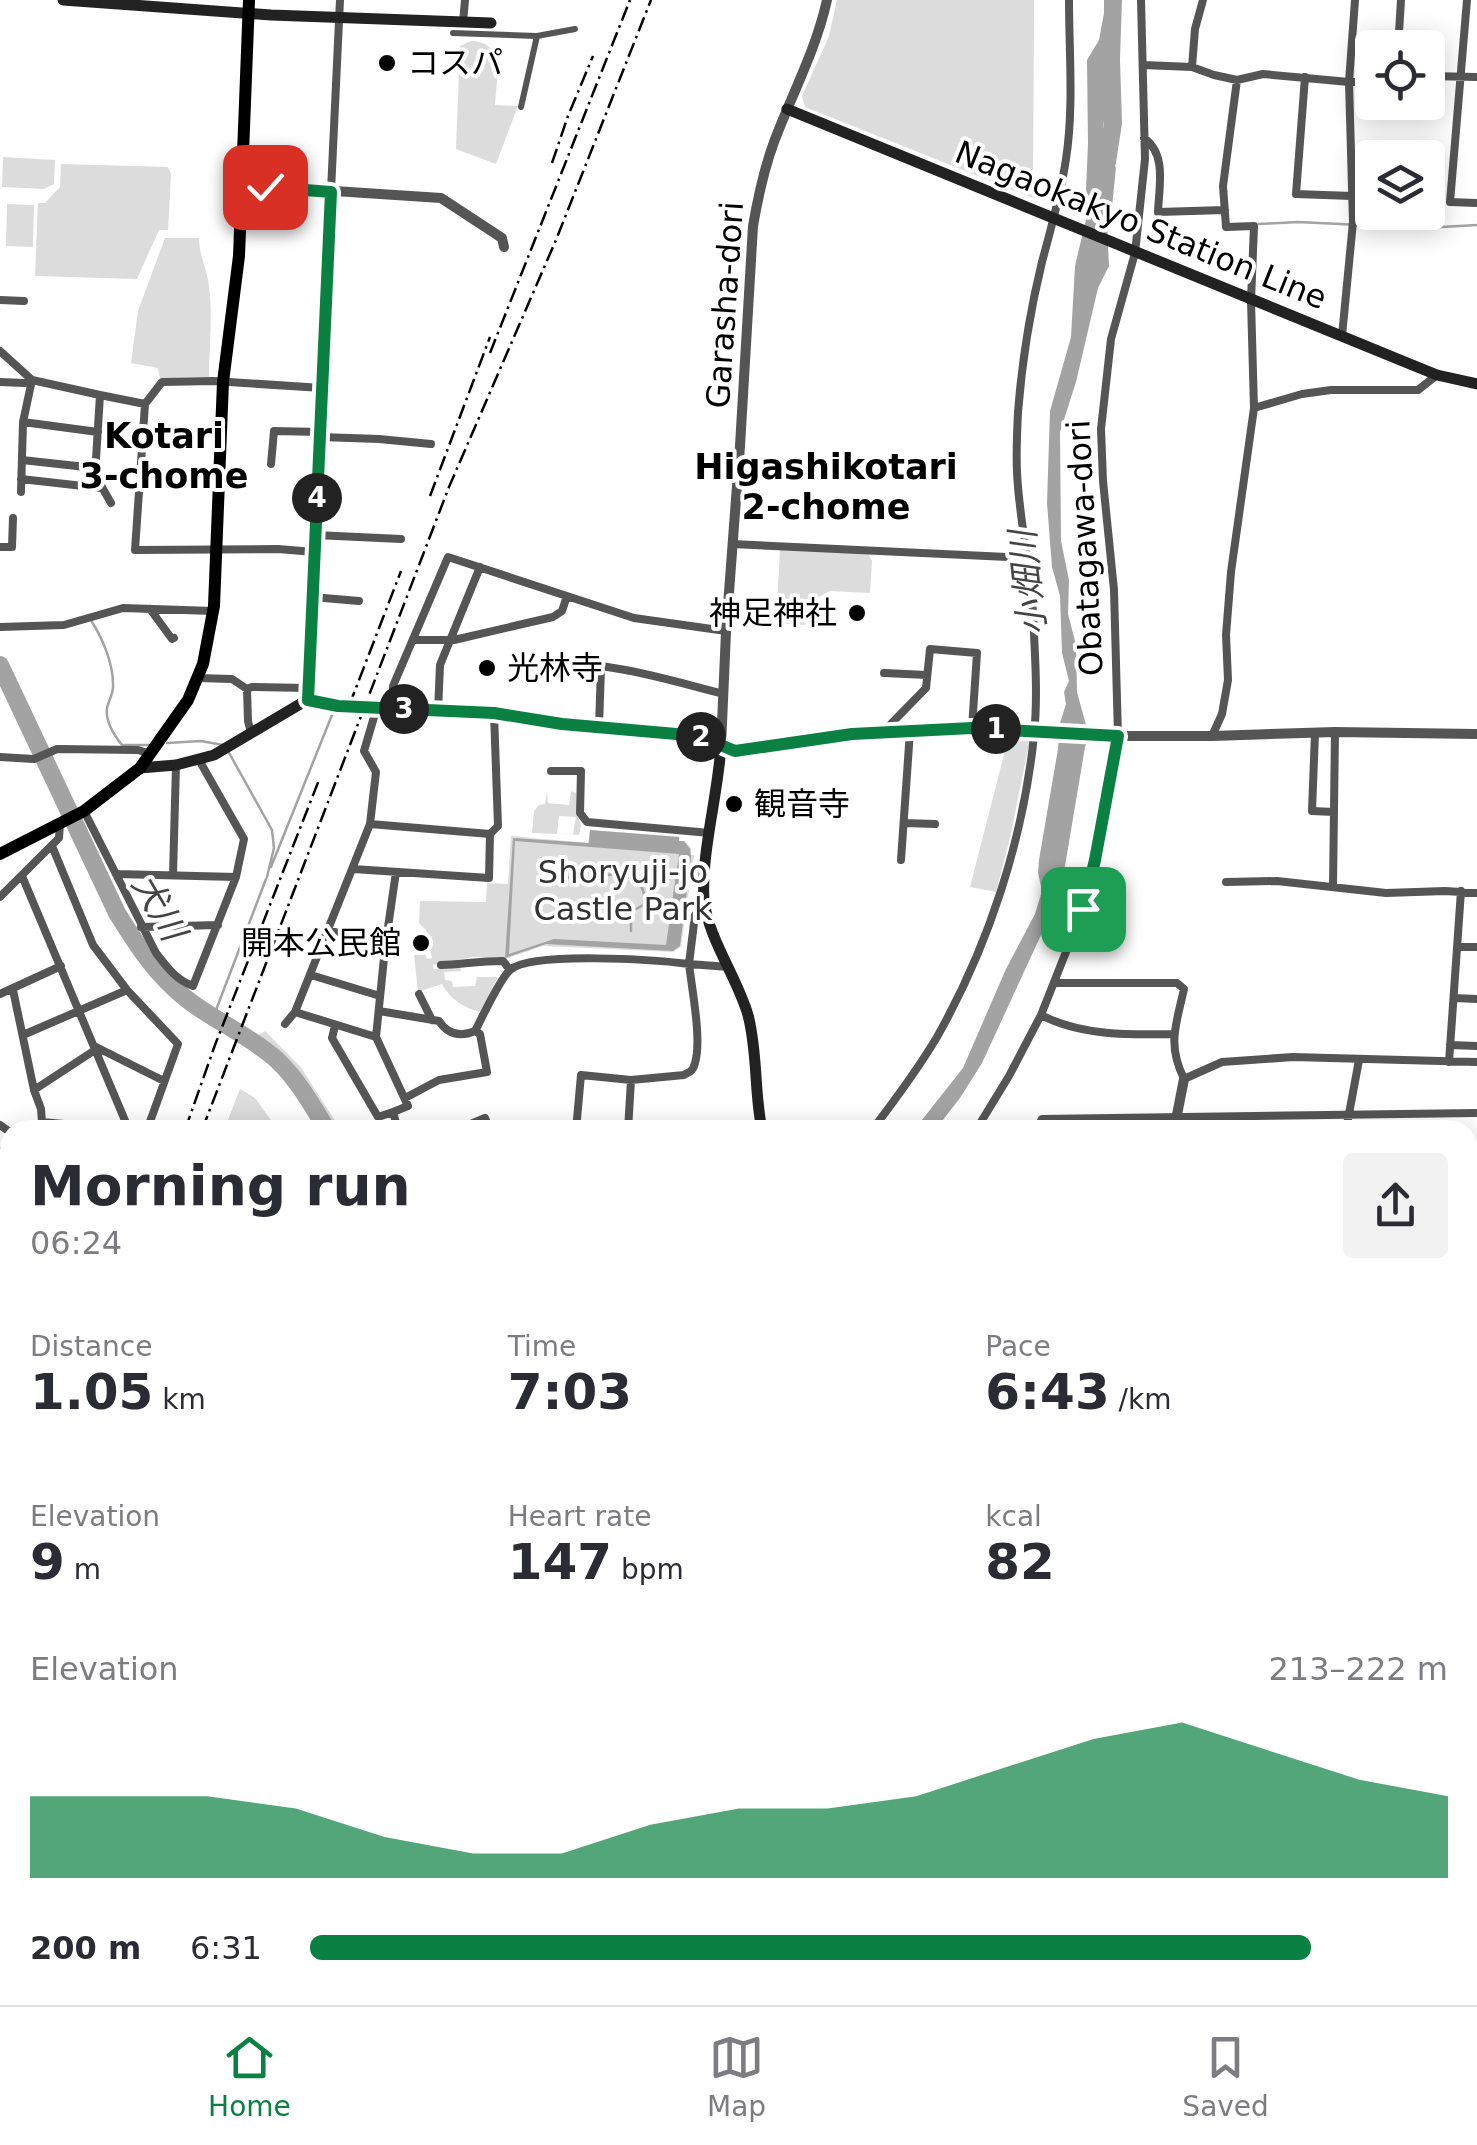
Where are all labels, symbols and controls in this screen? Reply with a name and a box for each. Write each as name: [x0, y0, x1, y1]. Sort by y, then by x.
map controls: [1355, 30, 1445, 230]
button: locate: [1355, 30, 1445, 120]
place label: コスパ: [407, 44, 503, 82]
marker: コスパ: [376, 52, 398, 74]
street label: Nagaokakyo Station Line: [950, 133, 1332, 317]
button: layers: [1355, 140, 1445, 230]
pin: [223, 145, 308, 230]
icon: check: [238, 160, 293, 215]
street label: Garasha-dori: [699, 200, 751, 410]
district label: Kotari 3-chome: [80, 416, 248, 496]
street label: Obatagawa-dori: [1059, 419, 1111, 677]
district label: Higashikotari 2-chome: [694, 447, 958, 527]
pin: 4: [292, 473, 342, 523]
text: 4: [307, 481, 327, 514]
water label: 小畑川: [1002, 525, 1053, 637]
place label: 神足神社: [709, 594, 837, 632]
marker: 神足神社: [846, 602, 868, 624]
place label: 光林寺: [507, 649, 603, 687]
marker: 光林寺: [476, 657, 498, 679]
pin: 3: [379, 684, 429, 734]
text: 3: [394, 692, 414, 725]
pin: 1: [971, 704, 1021, 754]
pin: 2: [676, 712, 726, 762]
text: 1: [986, 712, 1006, 745]
text: 2: [691, 720, 711, 753]
place label: 観音寺: [754, 785, 850, 823]
marker: 観音寺: [723, 793, 745, 815]
park label: Shoryuji-jo Castle Park: [533, 853, 713, 928]
water label: 犬川: [124, 867, 196, 951]
pin: [1041, 867, 1126, 952]
icon: arrive: [1056, 882, 1111, 937]
place label: 開本公民館: [241, 924, 401, 962]
marker: 開本公民館: [410, 932, 432, 954]
button: share: [1343, 1153, 1448, 1258]
text: Morning run: [30, 1154, 411, 1218]
text: 06:24: [30, 1224, 122, 1262]
text: Distance: [30, 1330, 152, 1363]
text: Time: [508, 1330, 576, 1363]
text: Pace: [985, 1330, 1051, 1363]
text: 1.05: [30, 1363, 153, 1421]
text: 7:03: [508, 1363, 632, 1421]
text: 6:43: [985, 1363, 1110, 1421]
text: km: [153, 1383, 206, 1416]
text: /km: [1110, 1383, 1172, 1416]
text: Elevation: [30, 1500, 160, 1533]
text: Heart rate: [508, 1500, 651, 1533]
text: kcal: [985, 1500, 1042, 1533]
text: 9: [30, 1533, 65, 1591]
text: 147: [508, 1533, 612, 1591]
text: 82: [985, 1533, 1055, 1591]
text: m: [65, 1553, 101, 1586]
text: bpm: [612, 1553, 684, 1586]
text: Elevation: [30, 1650, 179, 1688]
text: 213–222 m: [1269, 1650, 1448, 1688]
text: 200 m: [30, 1929, 141, 1967]
text: 6:31: [190, 1929, 262, 1967]
tab: Home: [208, 2030, 291, 2123]
tab: Map: [707, 2030, 766, 2123]
tab: Saved: [1182, 2030, 1269, 2123]

